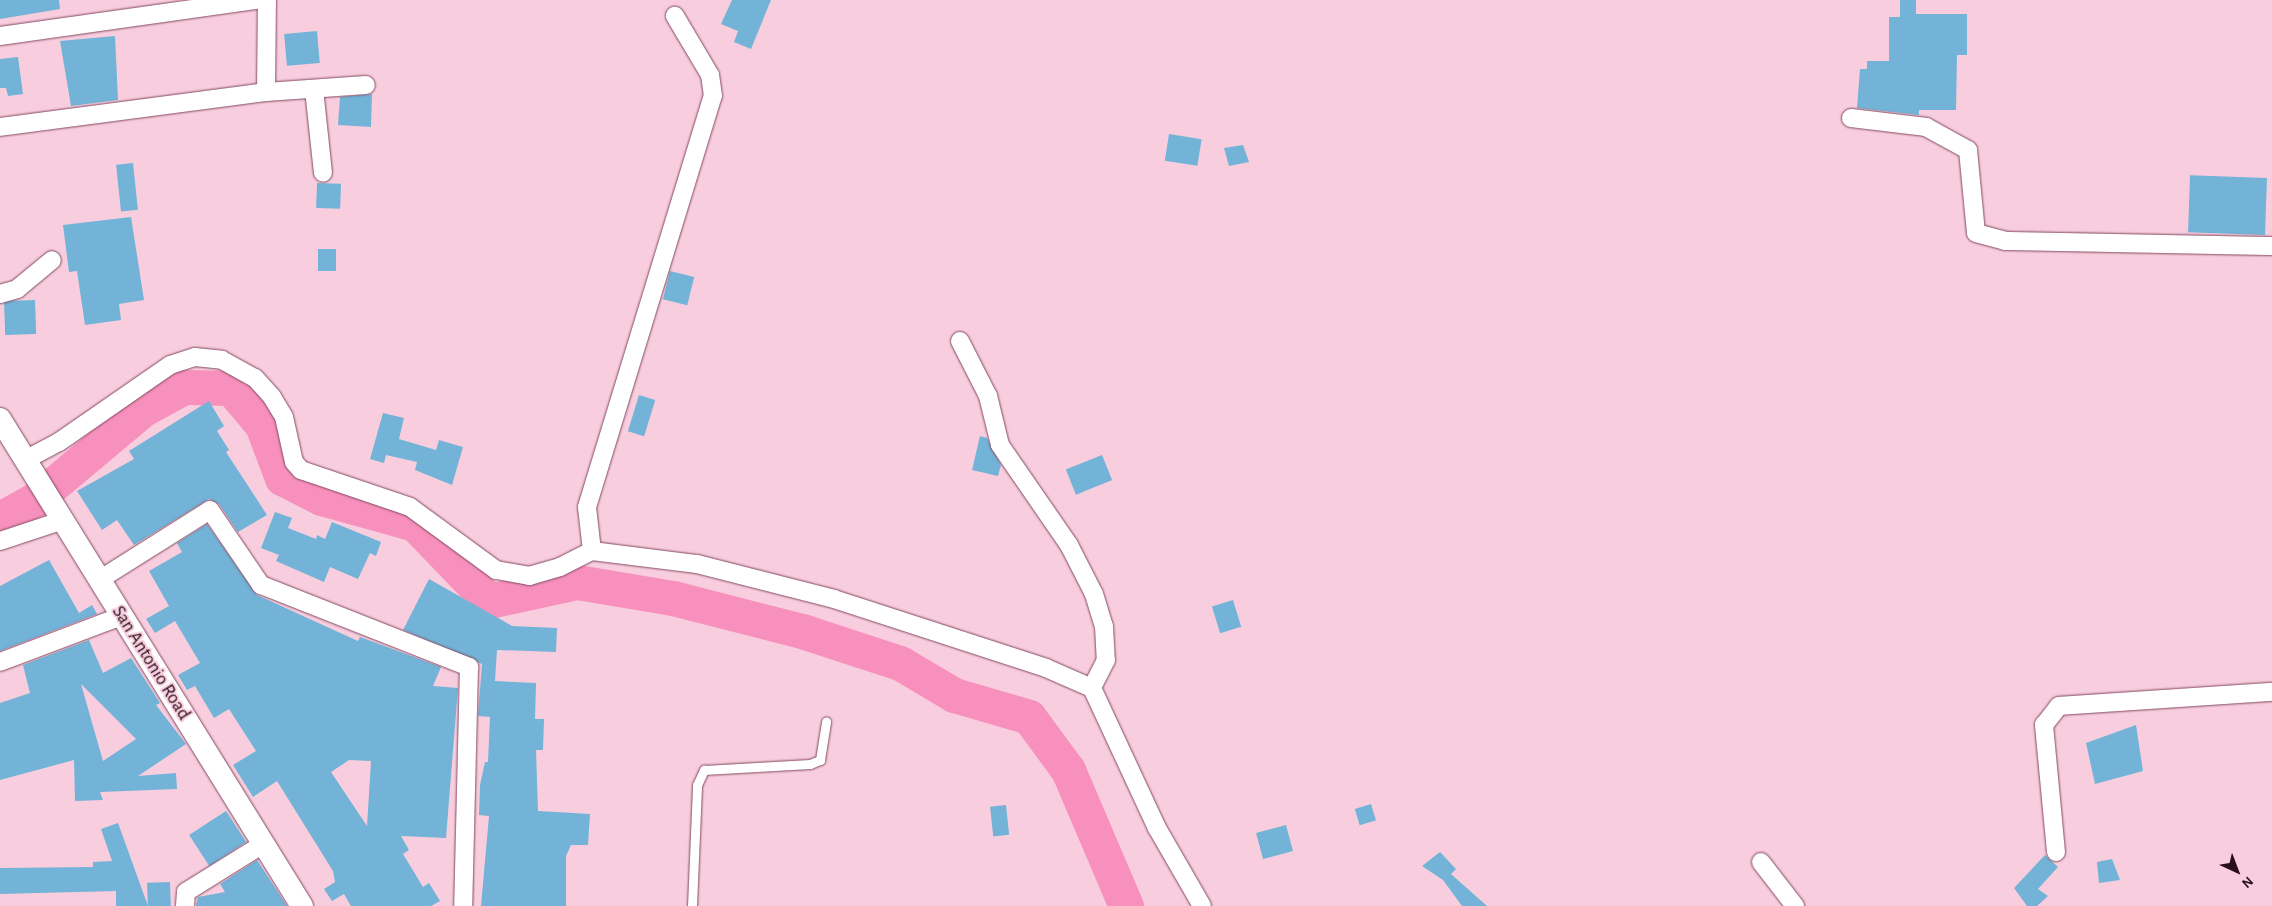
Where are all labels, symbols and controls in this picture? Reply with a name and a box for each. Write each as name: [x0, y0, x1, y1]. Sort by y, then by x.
street label: San Antonio Road: [107, 602, 195, 724]
north arrow: [2212, 846, 2262, 896]
text: N: [2239, 874, 2256, 890]

